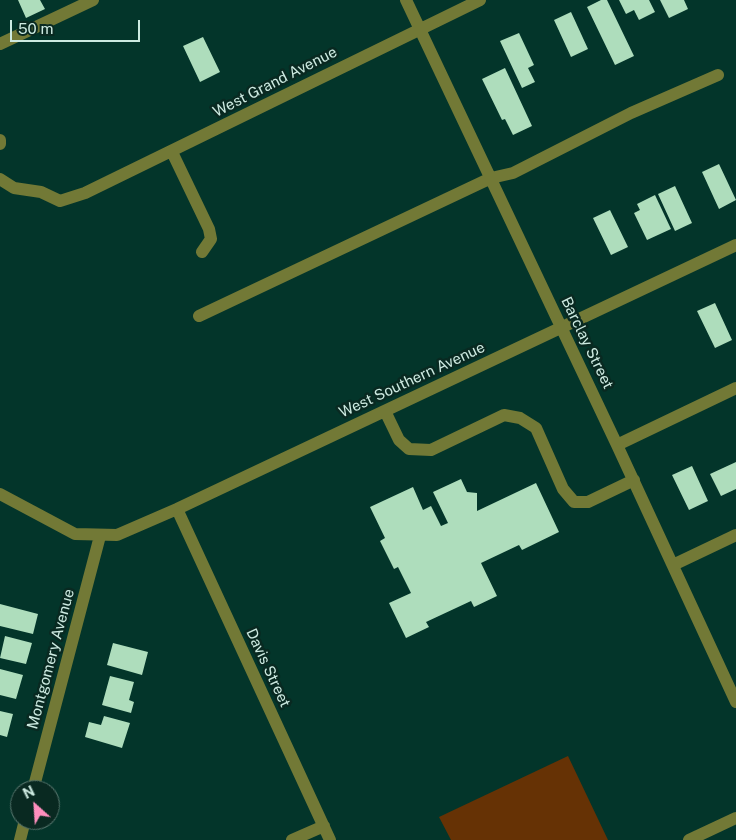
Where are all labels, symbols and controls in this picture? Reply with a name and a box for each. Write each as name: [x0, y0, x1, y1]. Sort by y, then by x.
scale bar: [12, 10, 142, 42]
text: 50 m: [18, 20, 53, 37]
street label: West Grand Avenue: [210, 43, 340, 121]
street label: Barclay Street: [557, 294, 617, 392]
street label: West Southern Avenue: [336, 338, 488, 422]
street label: Montgomery Avenue: [24, 587, 78, 731]
street label: Davis Street: [242, 626, 294, 710]
north arrow: [10, 780, 60, 830]
text: N: [20, 783, 37, 802]

